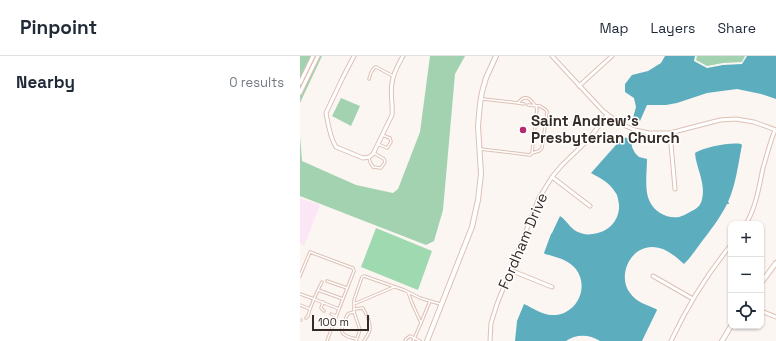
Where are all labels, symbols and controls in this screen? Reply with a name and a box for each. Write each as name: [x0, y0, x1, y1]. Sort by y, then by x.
text: Pinpoint: [20, 15, 97, 40]
text: Map: [599, 19, 629, 37]
text: Layers: [651, 19, 695, 37]
text: Share: [717, 19, 756, 37]
text: Nearby: [16, 71, 75, 93]
text: 0 results: [229, 74, 284, 91]
place label: Saint Andrew's Presbyterian Church: [531, 111, 680, 147]
marker: Saint Andrew's Presbyterian Church: [518, 125, 528, 135]
street label: Fordham Drive: [494, 190, 551, 292]
map controls: [728, 221, 764, 329]
button: +: [728, 221, 764, 257]
button: −: [728, 257, 764, 293]
button: locate: [728, 293, 764, 329]
scale bar: [312, 313, 369, 332]
text: 100 m: [318, 315, 349, 329]

